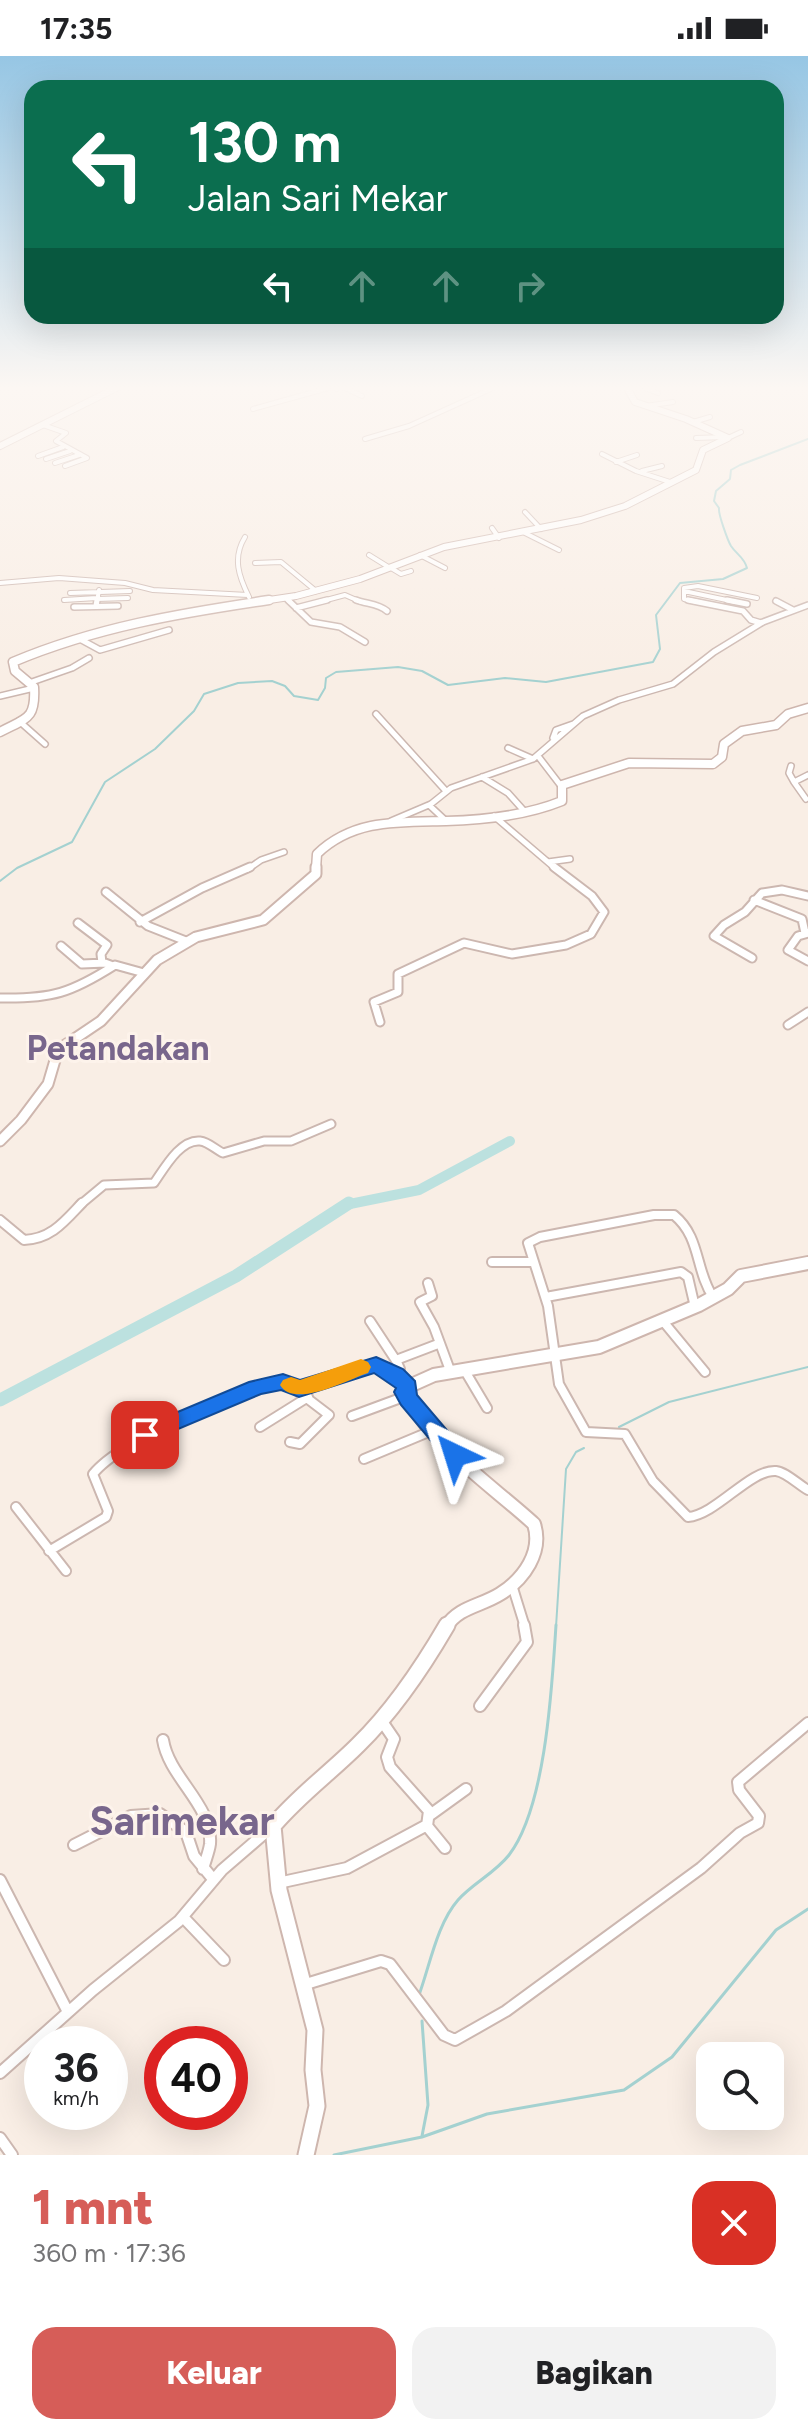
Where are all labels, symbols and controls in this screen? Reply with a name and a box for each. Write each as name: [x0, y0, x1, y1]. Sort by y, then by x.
text: 17:35: [40, 10, 112, 47]
text: 130 m: [188, 109, 341, 176]
icon: left: [56, 112, 160, 216]
text: Jalan Sari Mekar: [188, 177, 448, 220]
icon: left: [256, 264, 300, 308]
icon: ahead: [340, 264, 384, 308]
icon: ahead: [424, 264, 468, 308]
icon: right: [508, 264, 552, 308]
district label: Petandakan: [27, 1028, 210, 1069]
pin: [111, 1401, 179, 1469]
icon: arrive: [123, 1413, 167, 1457]
position arrow: [413, 1413, 497, 1497]
district label: Sarimekar: [89, 1797, 275, 1845]
speed limit sign: 40: [144, 2026, 248, 2130]
map controls: [696, 2042, 784, 2130]
button: search: [696, 2042, 784, 2130]
text: 36: [53, 2044, 99, 2092]
text: km/h: [53, 2086, 99, 2110]
text: 1 mnt: [32, 2178, 153, 2236]
button: close: [692, 2181, 776, 2265]
text: 360 m · 17:36: [32, 2237, 186, 2269]
button: Keluar: [32, 2327, 396, 2419]
button: Bagikan: [412, 2327, 776, 2419]

